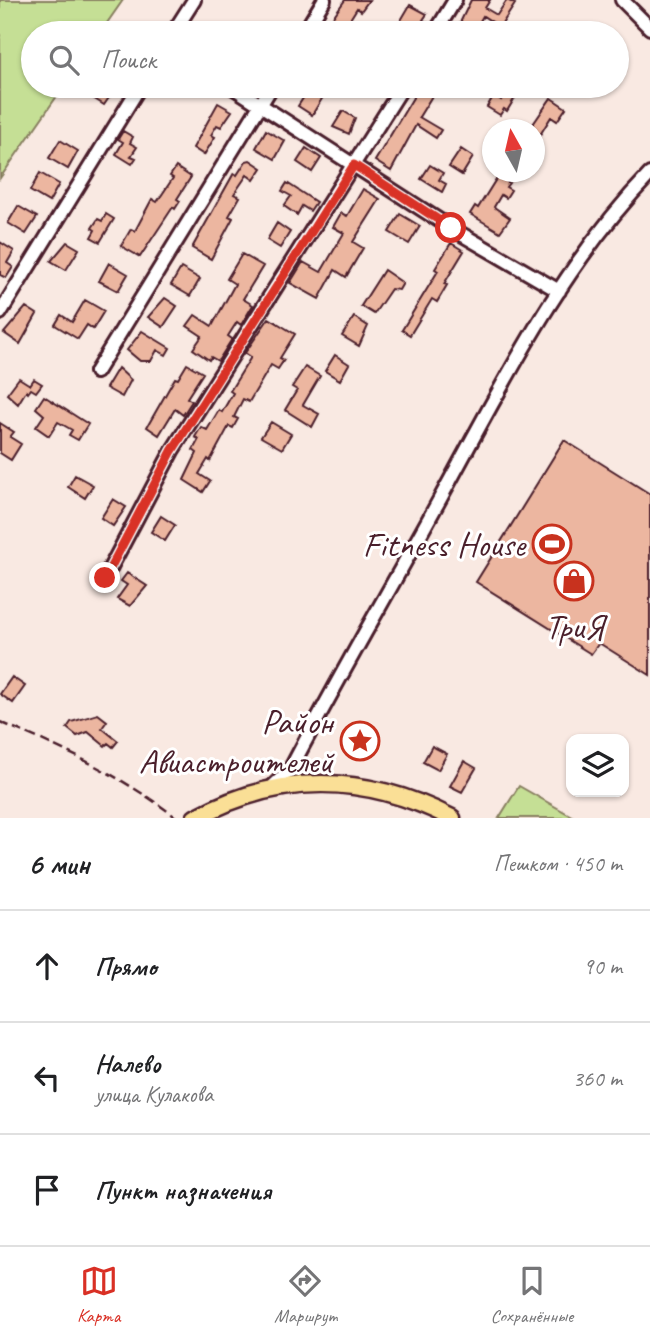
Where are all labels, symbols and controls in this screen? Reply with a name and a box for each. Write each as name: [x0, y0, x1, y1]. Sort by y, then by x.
search box: [21, 21, 629, 98]
icon: search: [45, 41, 83, 79]
text: Поиск: [101, 43, 156, 76]
north arrow: [482, 119, 545, 182]
route start: [435, 212, 466, 243]
place label: Fitness House: [363, 522, 528, 567]
sports icon: Fitness House: [531, 523, 573, 565]
shop icon: ТриЯ: [553, 560, 595, 602]
route end: [89, 562, 120, 593]
place label: ТриЯ: [545, 604, 608, 649]
place label: Район Авиастроителей: [139, 699, 336, 784]
place icon: Район Авиастроителей: [339, 720, 381, 762]
map controls: [566, 734, 629, 797]
button: layers: [566, 734, 629, 797]
text: 6 мин: [28, 845, 90, 883]
text: Пешком · 450 m: [494, 849, 622, 878]
icon: ahead: [28, 947, 66, 985]
text: Прямо: [95, 950, 157, 983]
text: 90 m: [583, 952, 622, 981]
text: Налево: [95, 1047, 161, 1080]
icon: left: [28, 1059, 66, 1097]
text: 360 m: [573, 1064, 622, 1093]
text: улица Кулакова: [95, 1080, 213, 1109]
icon: arrive: [28, 1171, 66, 1209]
text: Пункт назначения: [95, 1174, 271, 1207]
tab: Карта: [77, 1262, 120, 1328]
tab: Маршрут: [274, 1262, 337, 1328]
tab: Сохранённые: [491, 1262, 573, 1328]

